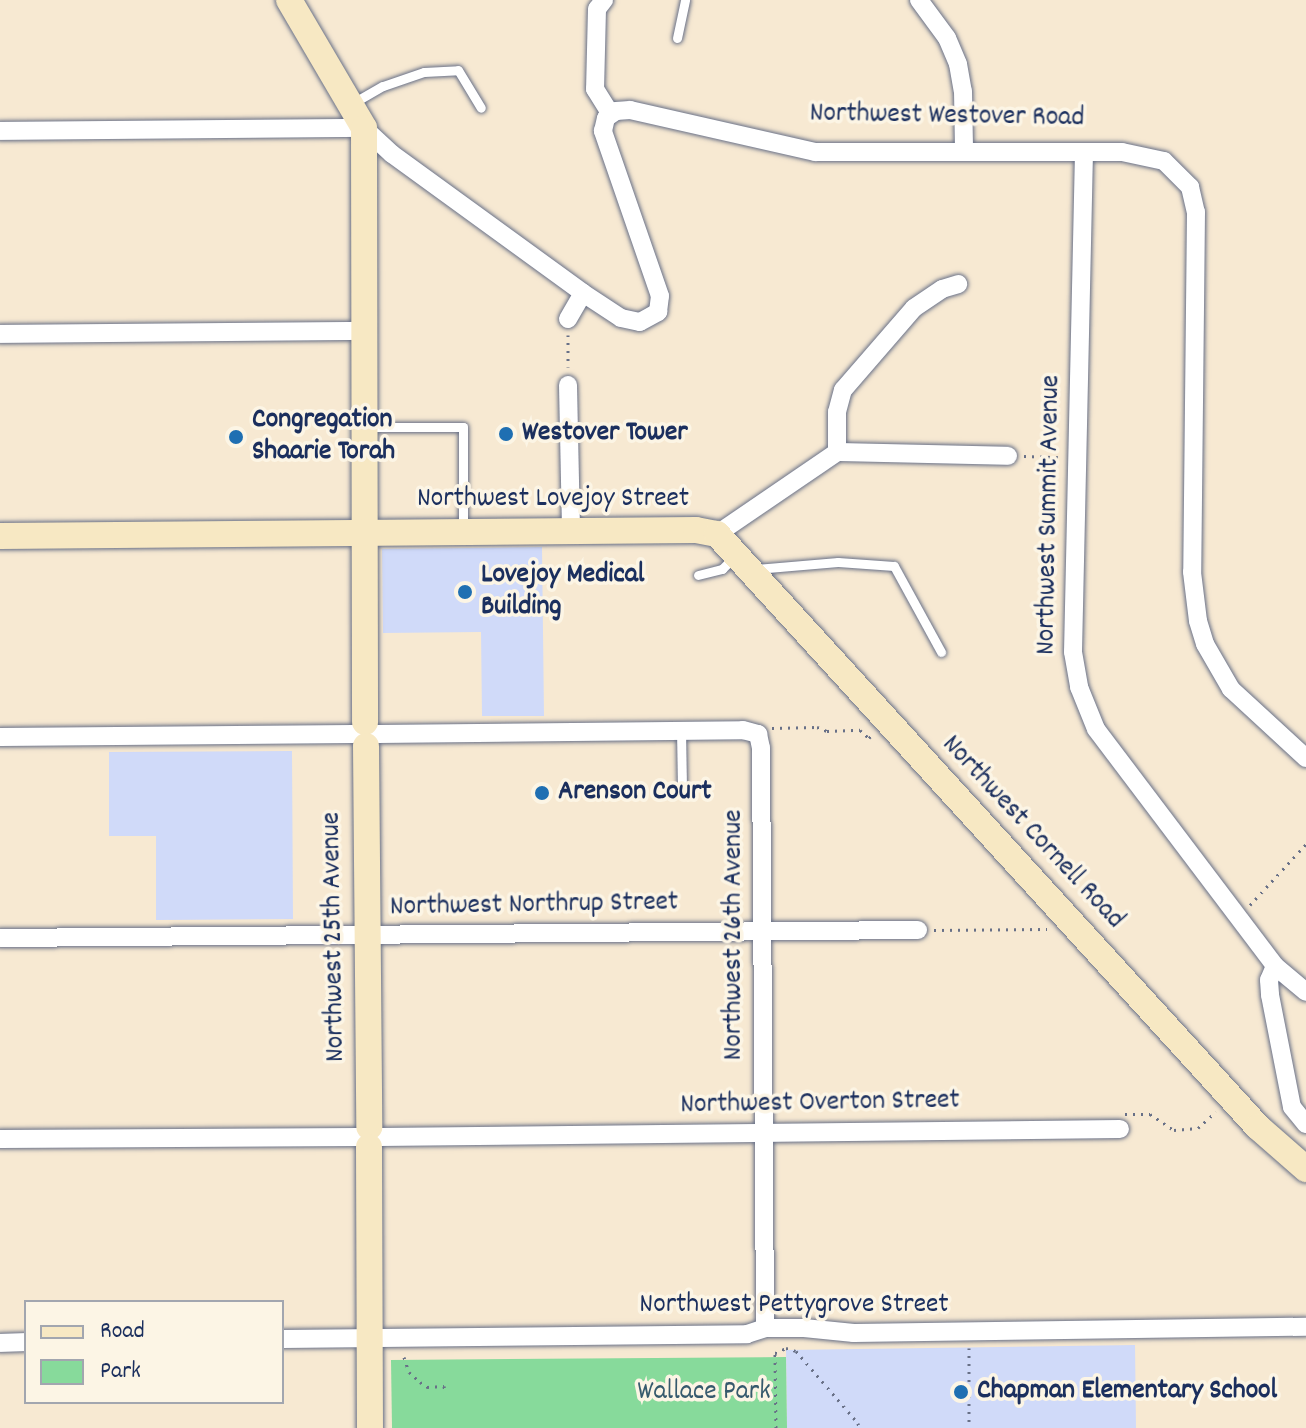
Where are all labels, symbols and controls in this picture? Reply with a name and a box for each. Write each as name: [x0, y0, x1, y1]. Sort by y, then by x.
street label: Northwest Westover Road: [809, 98, 1085, 136]
street label: Northwest Summit Avenue: [1031, 375, 1069, 655]
place label: Congregation Shaarie Torah: [252, 404, 395, 470]
place label: Westover Tower: [522, 417, 688, 451]
marker: Westover Tower: [497, 425, 515, 443]
marker: Congregation Shaarie Torah: [227, 428, 245, 446]
street label: Northwest Lovejoy Street: [417, 483, 689, 517]
place label: Lovejoy Medical Building: [481, 559, 644, 625]
marker: Lovejoy Medical Building: [456, 583, 474, 601]
street label: Northwest Cornell Road: [934, 729, 1130, 937]
place label: Arenson Court: [558, 776, 712, 810]
marker: Arenson Court: [533, 784, 551, 802]
street label: Northwest 26th Avenue: [718, 810, 752, 1060]
street label: Northwest 25th Avenue: [316, 812, 354, 1062]
street label: Northwest Northrup Street: [390, 887, 678, 925]
street label: Northwest Overton Street: [680, 1085, 960, 1123]
street label: Northwest Pettygrove Street: [639, 1289, 949, 1323]
legend: [24, 1300, 284, 1404]
text: Road: [100, 1315, 145, 1349]
text: Park: [100, 1355, 141, 1389]
place label: Chapman Elementary School: [977, 1375, 1277, 1409]
park label: Wallace Park: [637, 1376, 771, 1410]
marker: Chapman Elementary School: [952, 1383, 970, 1401]

